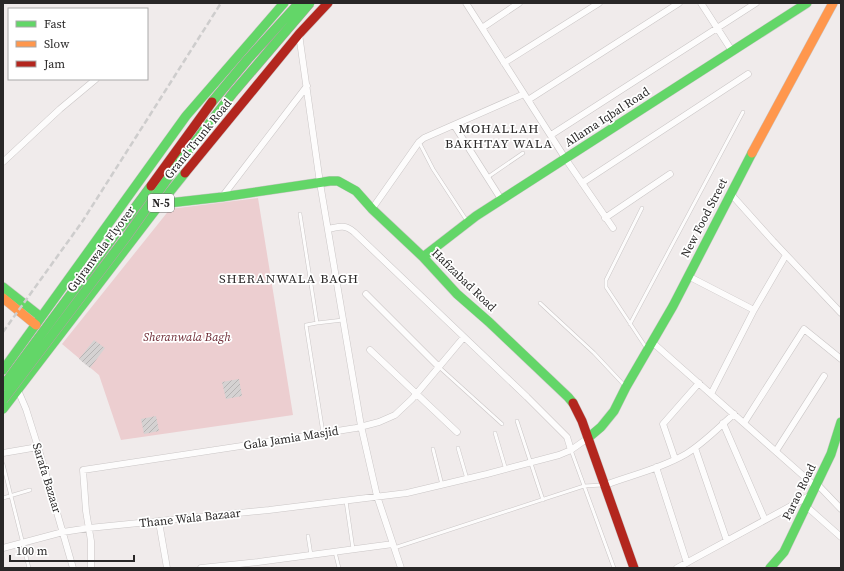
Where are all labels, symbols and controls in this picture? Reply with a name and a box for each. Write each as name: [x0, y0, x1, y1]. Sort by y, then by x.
legend: [8, 8, 148, 80]
text: Fast: [44, 16, 66, 32]
text: Slow: [44, 36, 70, 52]
text: Jam: [43, 56, 65, 72]
street label: Allama Iqbal Road: [561, 83, 653, 150]
street label: Grand Trunk Road: [161, 96, 235, 182]
district label: MOHALLAH BAKHTAY WALA: [445, 120, 553, 152]
street label: New Food Street: [677, 176, 731, 260]
road number: N-5: [148, 194, 174, 212]
street label: Gujranwala Flyover: [63, 203, 139, 295]
street label: Hafizabad Road: [428, 245, 500, 315]
district label: SHERANWALA BAGH: [219, 270, 359, 287]
park label: Sheranwala Bagh: [143, 329, 231, 345]
street label: Gala Jamia Masjid: [242, 423, 340, 453]
street label: Sarafa Bazaar: [29, 441, 65, 515]
street label: Parao Road: [778, 461, 820, 523]
street label: Thane Wala Bazaar: [139, 505, 241, 531]
scale bar: [10, 537, 134, 563]
text: 100 m: [16, 543, 48, 559]

